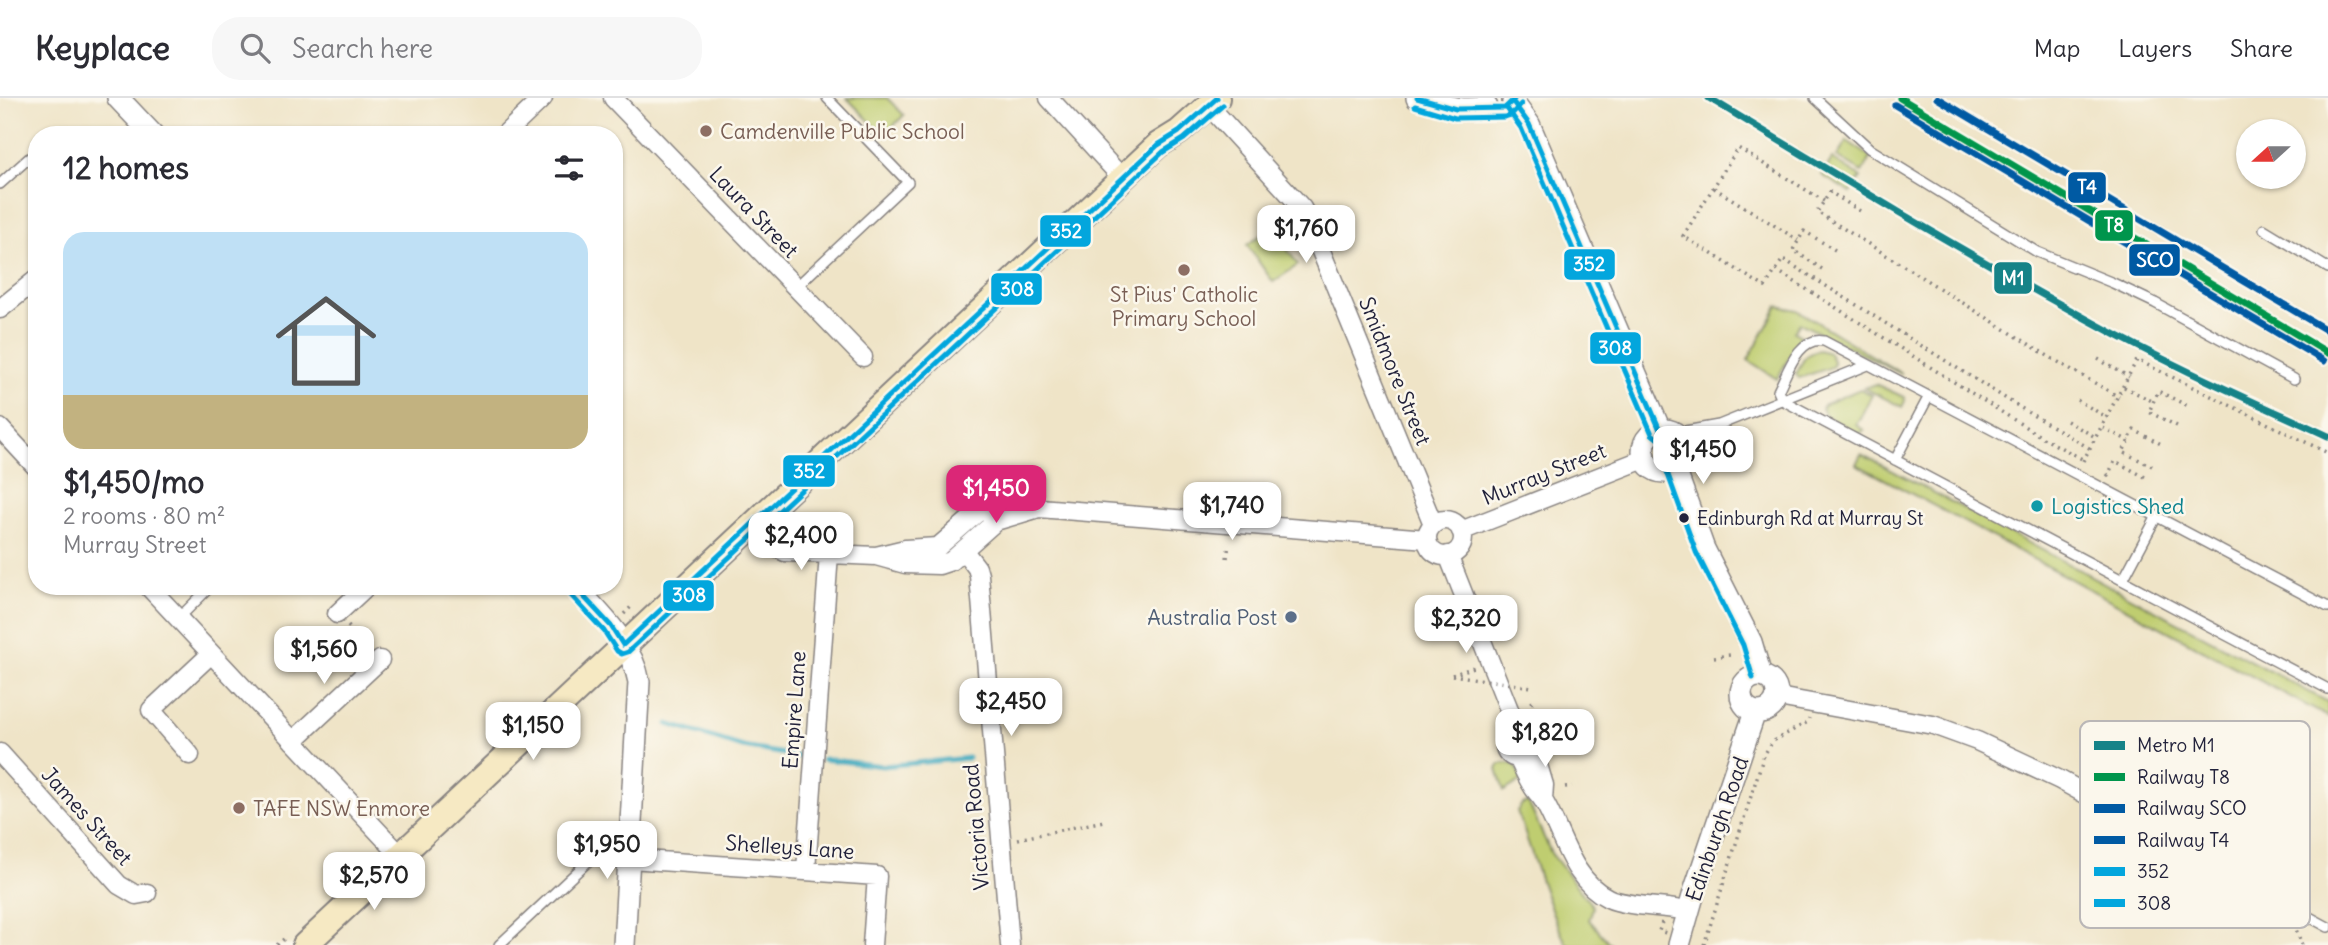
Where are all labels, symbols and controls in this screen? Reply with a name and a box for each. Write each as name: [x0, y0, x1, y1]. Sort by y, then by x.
search box: [212, 17, 702, 80]
text: Keyplace: [35, 27, 170, 69]
icon: search: [236, 29, 274, 67]
text: Search here: [292, 32, 433, 65]
text: Map: [2034, 33, 2080, 63]
text: Layers: [2118, 33, 2192, 63]
text: Share: [2230, 33, 2293, 63]
place label: Camdenville Public School: [720, 118, 965, 145]
north arrow: [2236, 119, 2306, 189]
map controls: [2236, 119, 2306, 189]
marker: Camdenville Public School: [698, 123, 714, 139]
text: 12 homes: [63, 149, 189, 187]
icon: filters: [550, 149, 588, 187]
street label: Laura Street: [704, 161, 804, 263]
line badge: T4: [2067, 171, 2107, 204]
text: T4: [2077, 175, 2097, 199]
pin: $1,760: [1249, 206, 1363, 265]
line badge: T8: [2094, 209, 2134, 242]
text: $1,760: [1273, 213, 1339, 242]
text: T8: [2104, 213, 2124, 237]
line badge: 352: [1039, 214, 1092, 248]
text: 352: [1050, 219, 1082, 243]
line badge: SCO: [2128, 243, 2181, 277]
line badge: 352: [1563, 248, 1616, 281]
text: SCO: [2136, 248, 2174, 272]
text: 352: [1573, 252, 1605, 276]
line badge: M1: [1993, 261, 2033, 295]
marker: St Pius' Catholic Primary School: [1176, 262, 1192, 278]
text: M1: [2002, 266, 2024, 290]
line badge: 308: [990, 272, 1043, 306]
text: 308: [1000, 277, 1034, 301]
icon: home: [263, 278, 389, 404]
place label: St Pius' Catholic Primary School: [1110, 281, 1258, 332]
street label: Smidmore Street: [1353, 293, 1437, 449]
line badge: 308: [1589, 331, 1642, 365]
text: 308: [1598, 336, 1632, 360]
pin: $1,450: [1646, 426, 1760, 486]
text: $1,450: [1669, 434, 1737, 463]
street label: Murray Street: [1478, 437, 1610, 511]
line badge: 352: [782, 454, 836, 488]
text: 352: [793, 459, 825, 483]
text: $1,450/mo: [63, 463, 204, 501]
pin: $1,450: [939, 466, 1053, 525]
text: $1,450: [962, 473, 1030, 502]
pin: $1,740: [1175, 482, 1289, 542]
text: $1,740: [1199, 490, 1265, 519]
place label: Logistics Shed: [2051, 493, 2184, 520]
marker: Logistics Shed: [2029, 498, 2045, 514]
text: 2 rooms · 80 m²: [63, 501, 225, 530]
place label: Edinburgh Rd at Murray St: [1697, 506, 1923, 530]
marker: Edinburgh Rd at Murray St: [1677, 511, 1691, 525]
pin: $2,400: [744, 512, 858, 572]
text: $2,400: [764, 520, 838, 549]
text: Murray Street: [63, 530, 206, 559]
line badge: 308: [662, 579, 715, 612]
text: 308: [672, 583, 706, 607]
pin: $2,320: [1409, 596, 1523, 655]
text: $2,320: [1431, 603, 1501, 632]
place label: Australia Post: [1147, 604, 1277, 631]
marker: Australia Post: [1283, 609, 1299, 625]
pin: $1,560: [267, 626, 381, 686]
text: $1,560: [290, 634, 358, 663]
street label: Empire Lane: [776, 650, 812, 770]
pin: $2,450: [954, 678, 1068, 738]
text: $2,450: [975, 686, 1047, 715]
pin: $1,150: [476, 702, 590, 762]
text: $1,150: [502, 710, 564, 739]
pin: $1,820: [1488, 710, 1602, 769]
text: $1,820: [1511, 717, 1579, 746]
legend: [2080, 721, 2310, 928]
text: Metro M1: [2137, 733, 2215, 757]
street label: Edinburgh Road: [1680, 753, 1754, 905]
street label: James Street: [36, 761, 138, 871]
street label: Victoria Road: [957, 763, 995, 891]
text: Railway T8: [2137, 765, 2230, 789]
place label: TAFE NSW Enmore: [253, 795, 430, 822]
text: Railway SCO: [2137, 796, 2247, 820]
marker: TAFE NSW Enmore: [231, 800, 247, 816]
pin: $1,950: [550, 822, 664, 881]
text: Railway T4: [2137, 828, 2230, 852]
text: $1,950: [573, 829, 641, 858]
street label: Shelleys Lane: [725, 829, 855, 865]
pin: $2,570: [317, 852, 431, 912]
text: 352: [2137, 859, 2169, 883]
text: $2,570: [339, 860, 409, 889]
text: 308: [2137, 891, 2171, 915]

